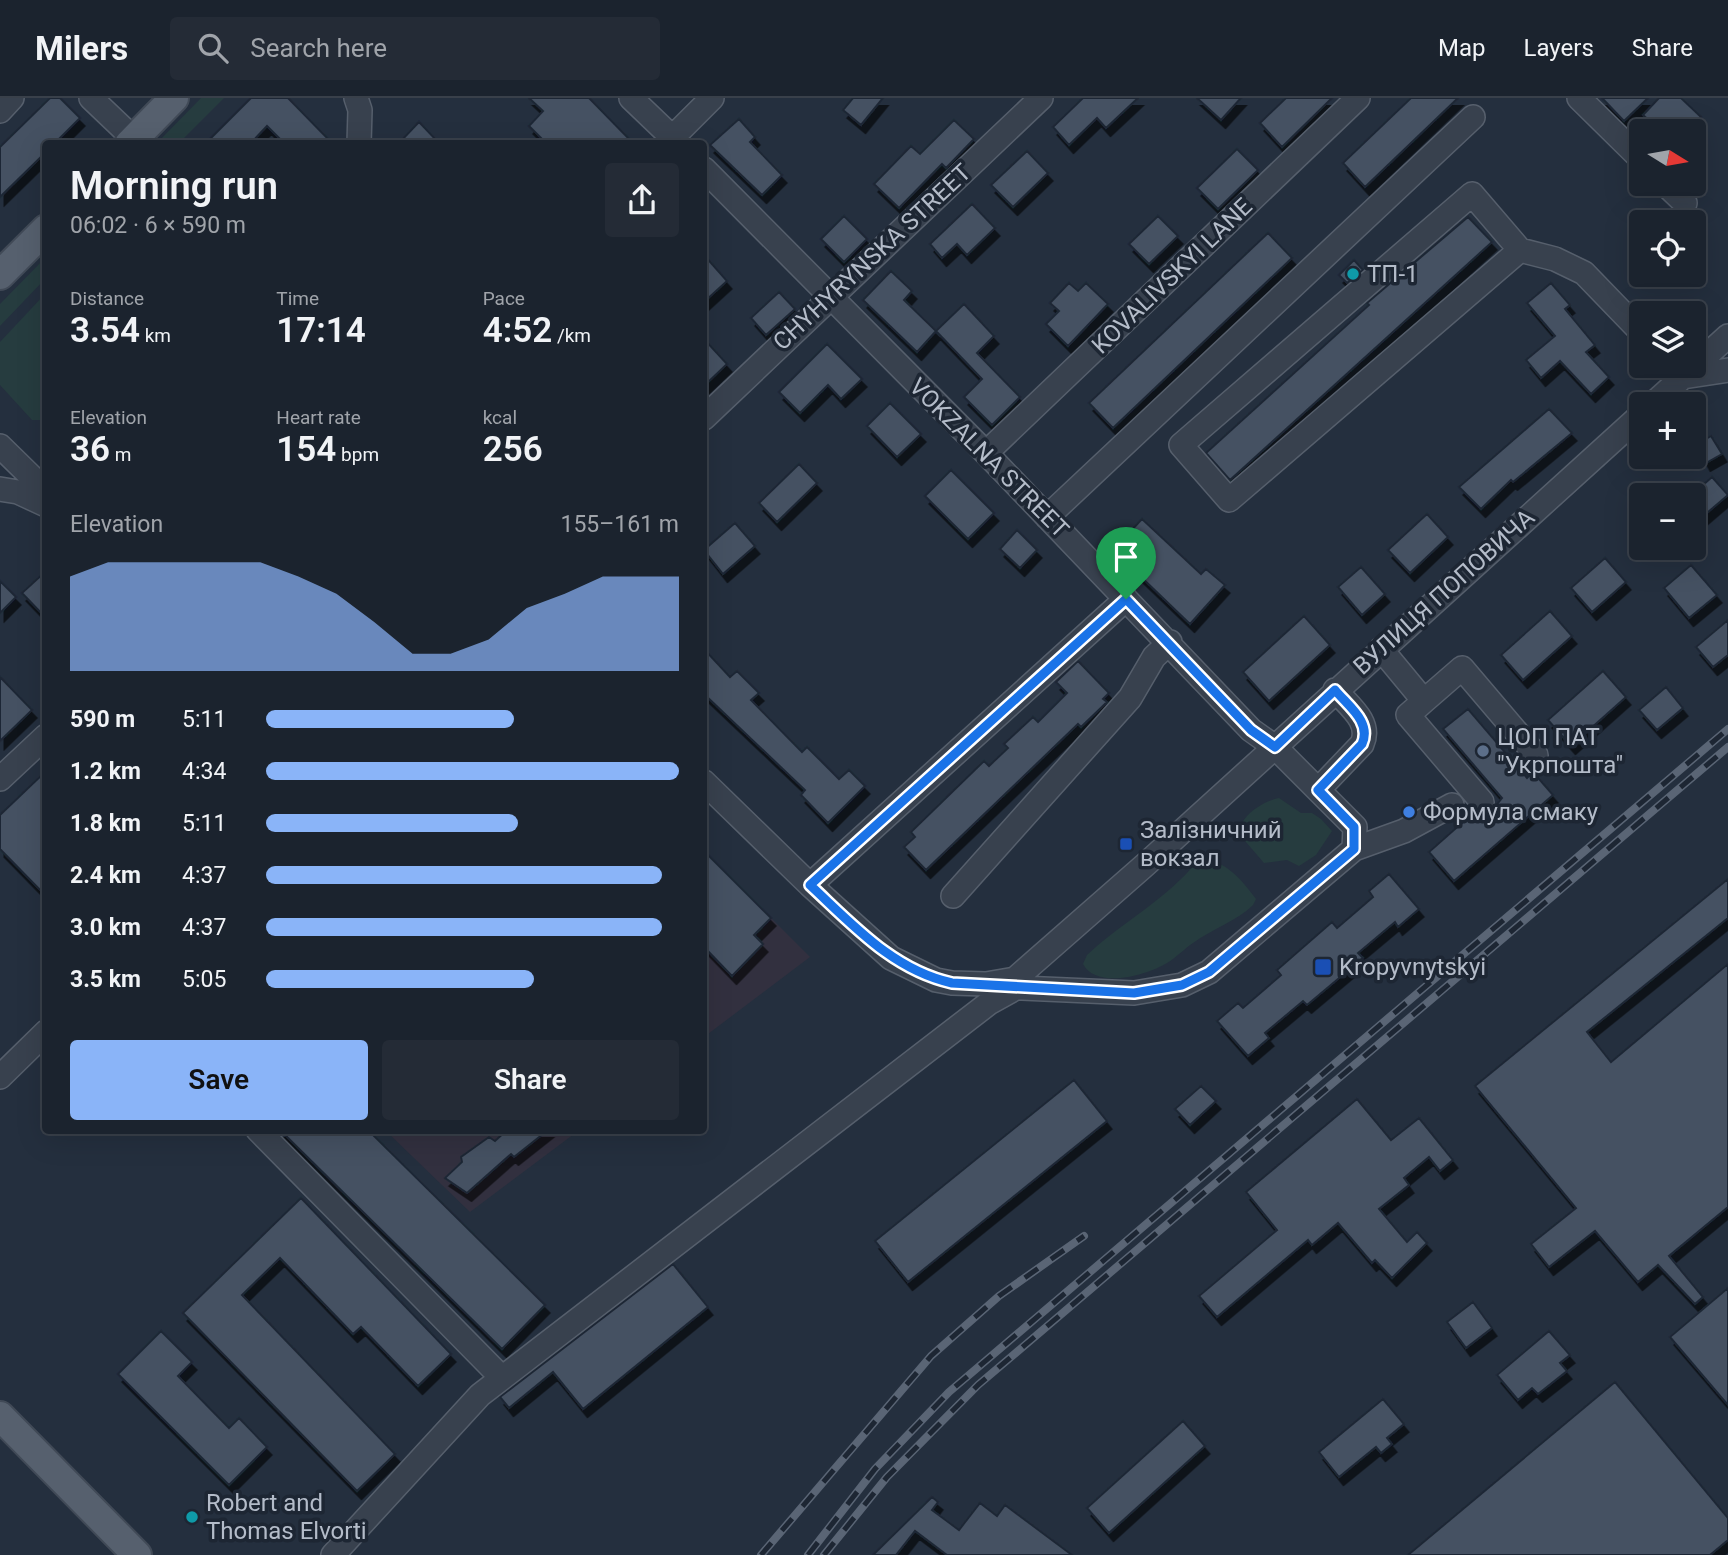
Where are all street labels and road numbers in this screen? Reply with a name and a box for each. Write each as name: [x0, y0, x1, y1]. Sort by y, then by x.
street label: CHYHYRYNSKA STREET: [767, 158, 977, 356]
street label: KOVALIVSKYI LANE: [1086, 192, 1258, 360]
street label: VOKZALNA STREET: [903, 372, 1075, 544]
street label: ВУЛИЦЯ ПОПОВИЧА: [1348, 503, 1540, 681]

